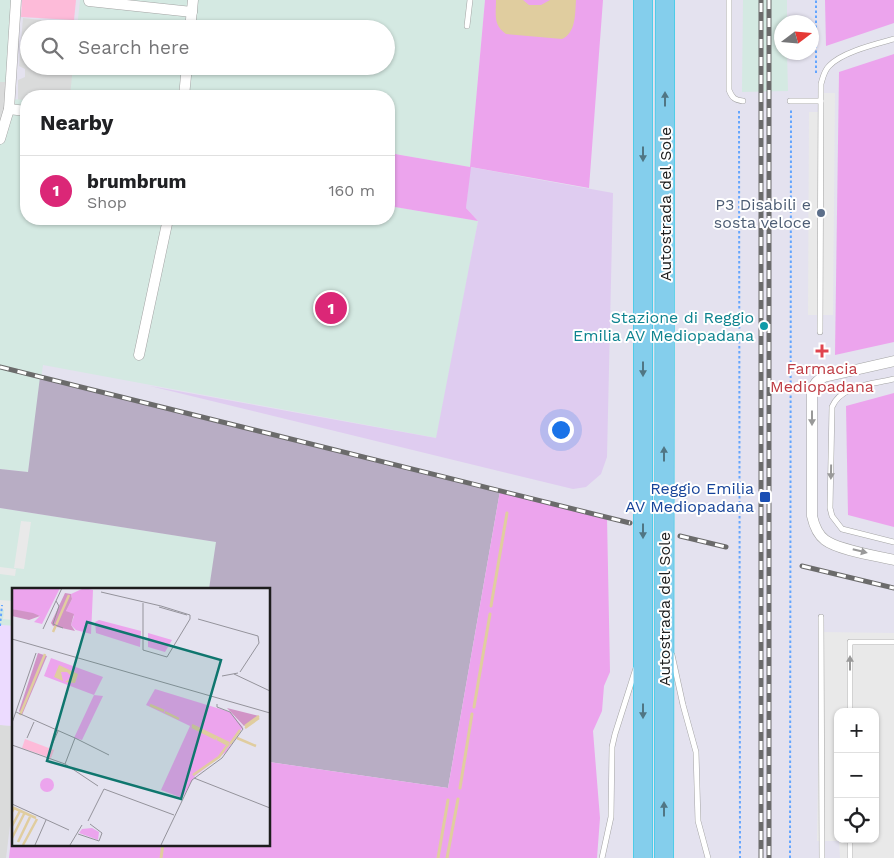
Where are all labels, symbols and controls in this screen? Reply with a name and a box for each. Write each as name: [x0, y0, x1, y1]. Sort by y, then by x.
north arrow: [774, 15, 819, 60]
search box: [20, 20, 395, 75]
icon: search: [38, 34, 66, 62]
text: Search here: [78, 36, 189, 59]
one-way arrow: [661, 91, 669, 107]
text: Nearby: [40, 110, 113, 135]
street label: Autostrada del Sole: [656, 127, 675, 281]
one-way arrow: [639, 146, 647, 162]
text: brumbrum: [87, 170, 186, 193]
text: 1: [53, 181, 59, 200]
text: 160 m: [328, 181, 375, 200]
text: Shop: [87, 193, 127, 212]
place label: P3 Disabili e sosta veloce: [714, 195, 811, 232]
marker: P3 Disabili e sosta veloce: [815, 207, 827, 219]
pin: 1: [315, 289, 347, 327]
place label: Stazione di Reggio Emilia AV Mediopadana: [573, 308, 754, 345]
marker: Stazione di Reggio Emilia AV Mediopadana: [758, 320, 770, 332]
marker: Farmacia Mediopadana: [816, 345, 828, 357]
place label: Farmacia Mediopadana: [770, 359, 874, 396]
one-way arrow: [639, 361, 647, 377]
one-way arrow: [808, 411, 816, 427]
your location: [548, 417, 574, 443]
one-way arrow: [660, 446, 668, 462]
one-way arrow: [827, 464, 835, 480]
place label: Reggio Emilia AV Mediopadana: [625, 479, 754, 516]
marker: Reggio Emilia AV Mediopadana: [758, 490, 772, 504]
one-way arrow: [639, 523, 647, 539]
street label: Autostrada del Sole: [655, 532, 674, 686]
one-way arrow: [853, 547, 868, 555]
inset map: [12, 588, 270, 846]
one-way arrow: [846, 655, 854, 671]
one-way arrow: [639, 703, 647, 719]
map controls: [834, 708, 879, 843]
button: +: [834, 708, 879, 753]
button: −: [834, 753, 879, 798]
button: locate: [834, 798, 879, 843]
one-way arrow: [660, 801, 668, 817]

